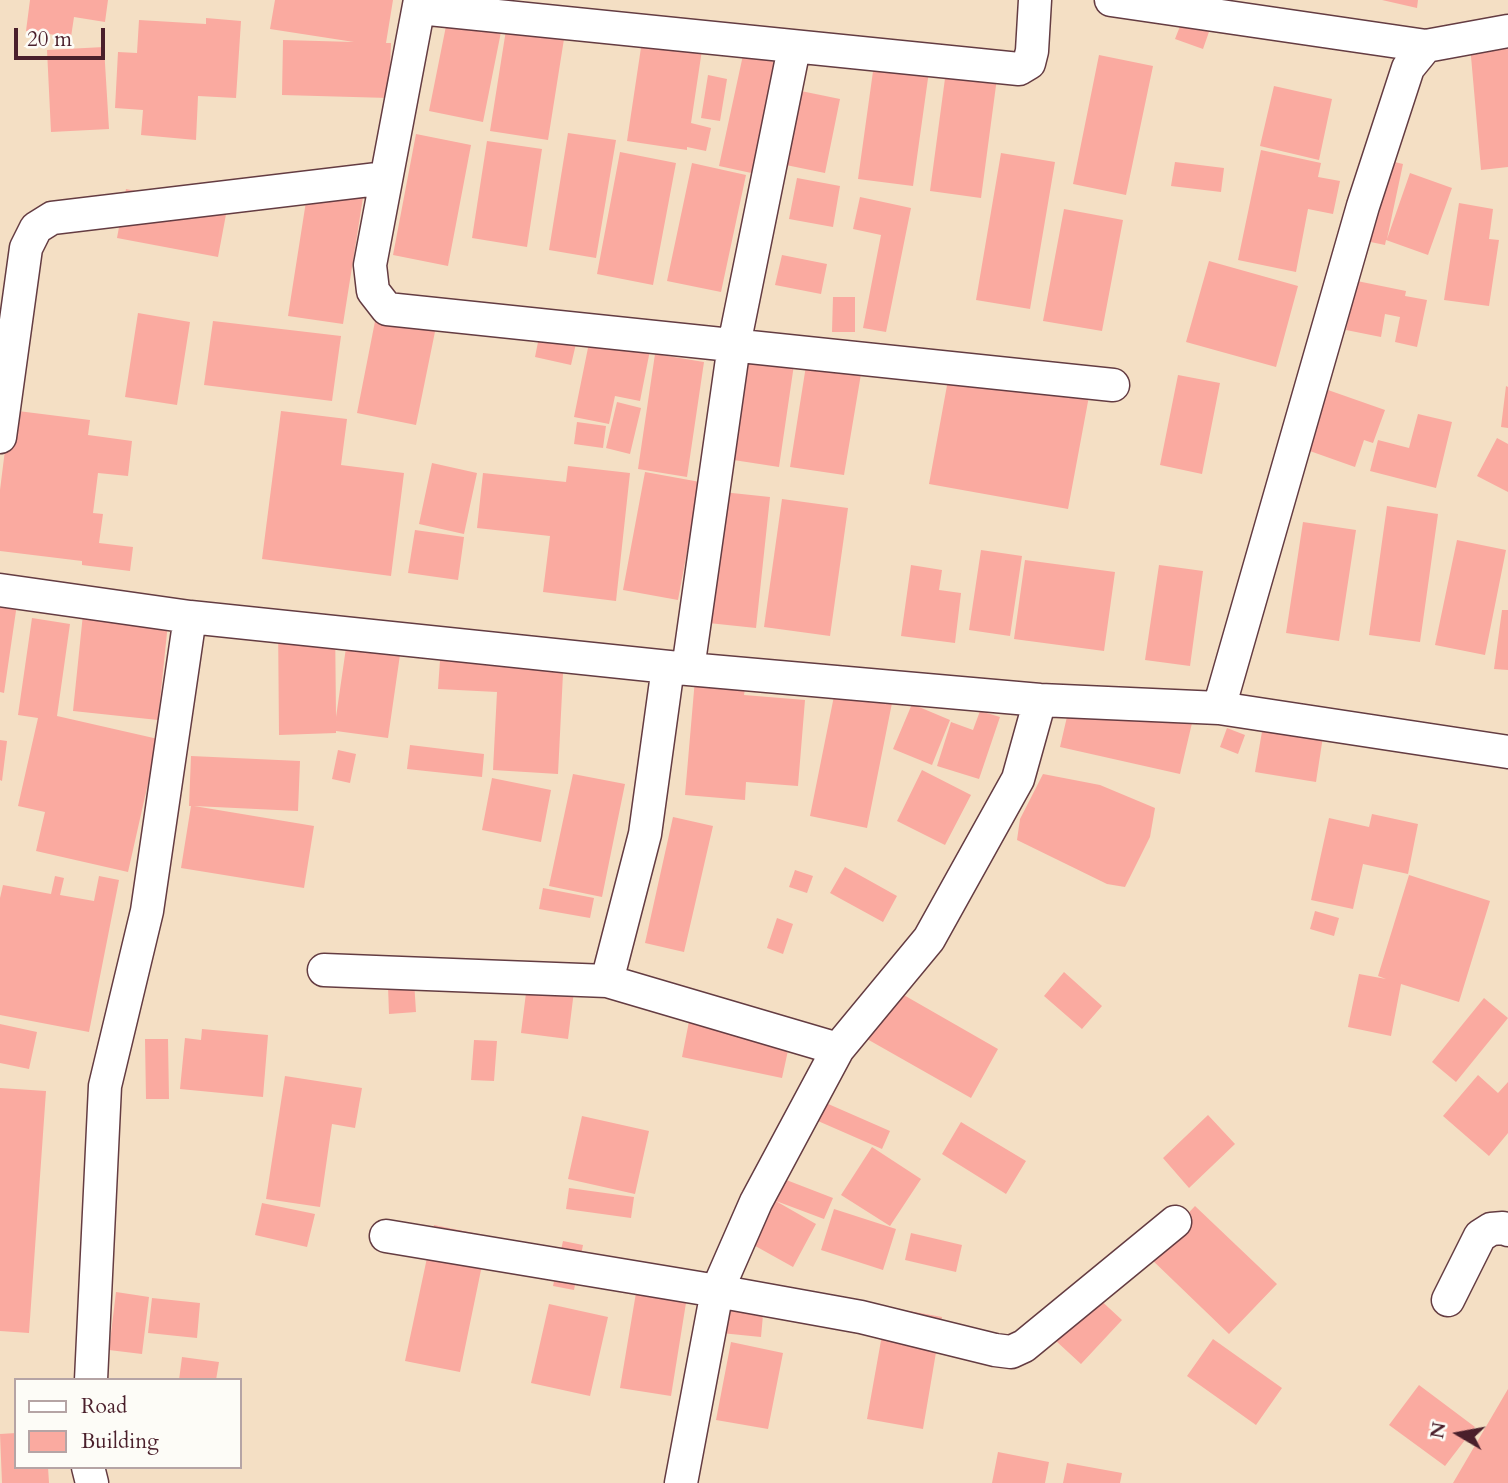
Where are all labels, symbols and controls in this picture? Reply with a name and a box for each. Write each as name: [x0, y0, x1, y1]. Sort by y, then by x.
scale bar: [18, 14, 108, 58]
text: 20 m: [27, 25, 72, 54]
legend: [14, 1378, 242, 1469]
text: Road: [81, 1392, 127, 1421]
north arrow: [1424, 1399, 1494, 1469]
text: N: [1424, 1420, 1453, 1441]
text: Building: [81, 1427, 159, 1456]

